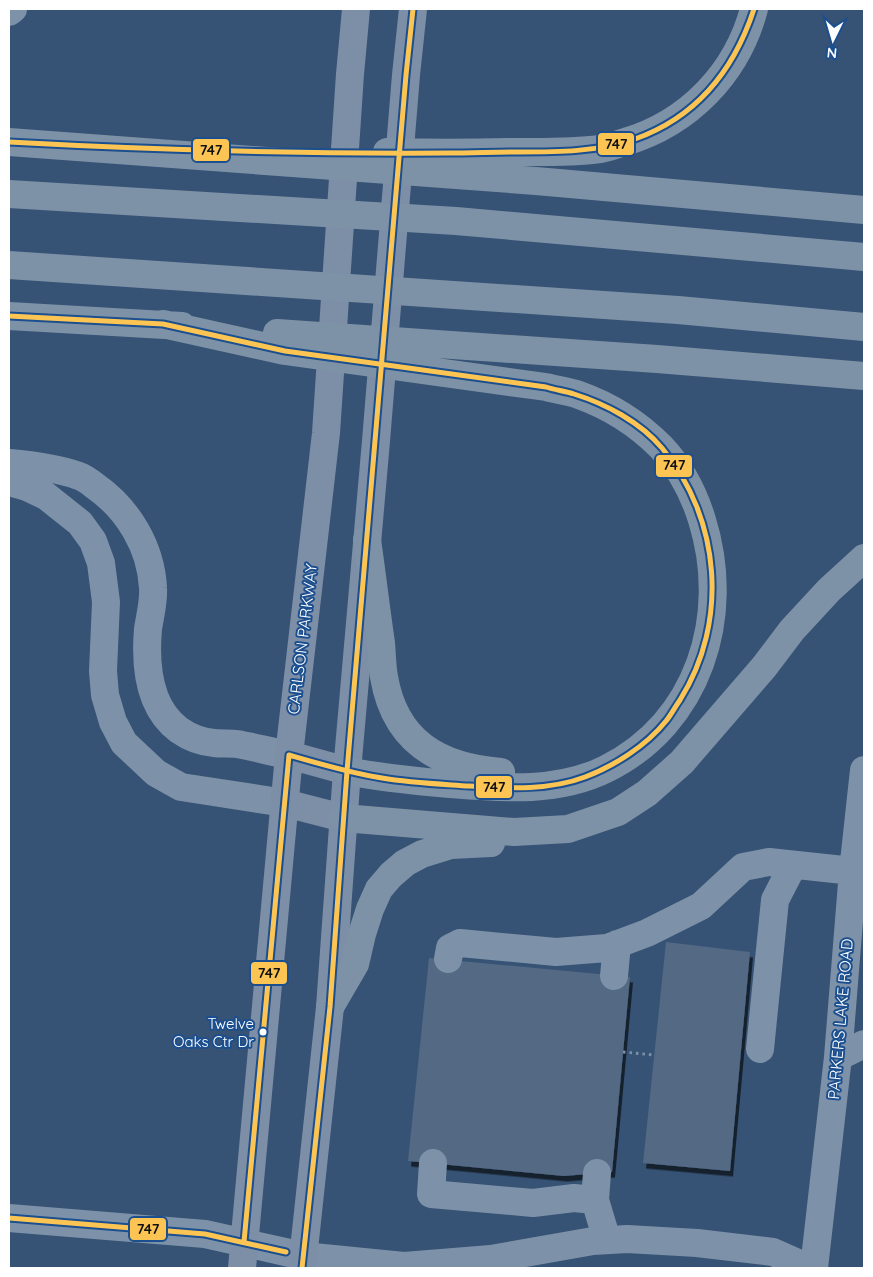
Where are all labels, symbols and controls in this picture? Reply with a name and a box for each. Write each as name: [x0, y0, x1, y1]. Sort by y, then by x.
north arrow: [808, 15, 858, 65]
text: N: [826, 44, 838, 62]
line badge: 747: [597, 132, 635, 156]
text: 747: [605, 135, 628, 153]
line badge: 747: [192, 138, 230, 162]
text: 747: [200, 141, 223, 159]
line badge: 747: [655, 454, 693, 478]
text: 747: [663, 456, 686, 474]
street label: CARLSON PARKWAY: [283, 562, 321, 716]
line badge: 747: [475, 775, 513, 799]
text: 747: [483, 778, 506, 796]
street label: PARKERS LAKE ROAD: [823, 938, 857, 1100]
line badge: 747: [250, 961, 288, 985]
text: 747: [258, 964, 281, 982]
place label: Twelve Oaks Ctr Dr: [173, 1014, 254, 1051]
marker: Twelve Oaks Ctr Dr: [258, 1027, 268, 1037]
line badge: 747: [129, 1217, 167, 1241]
text: 747: [137, 1220, 160, 1238]

